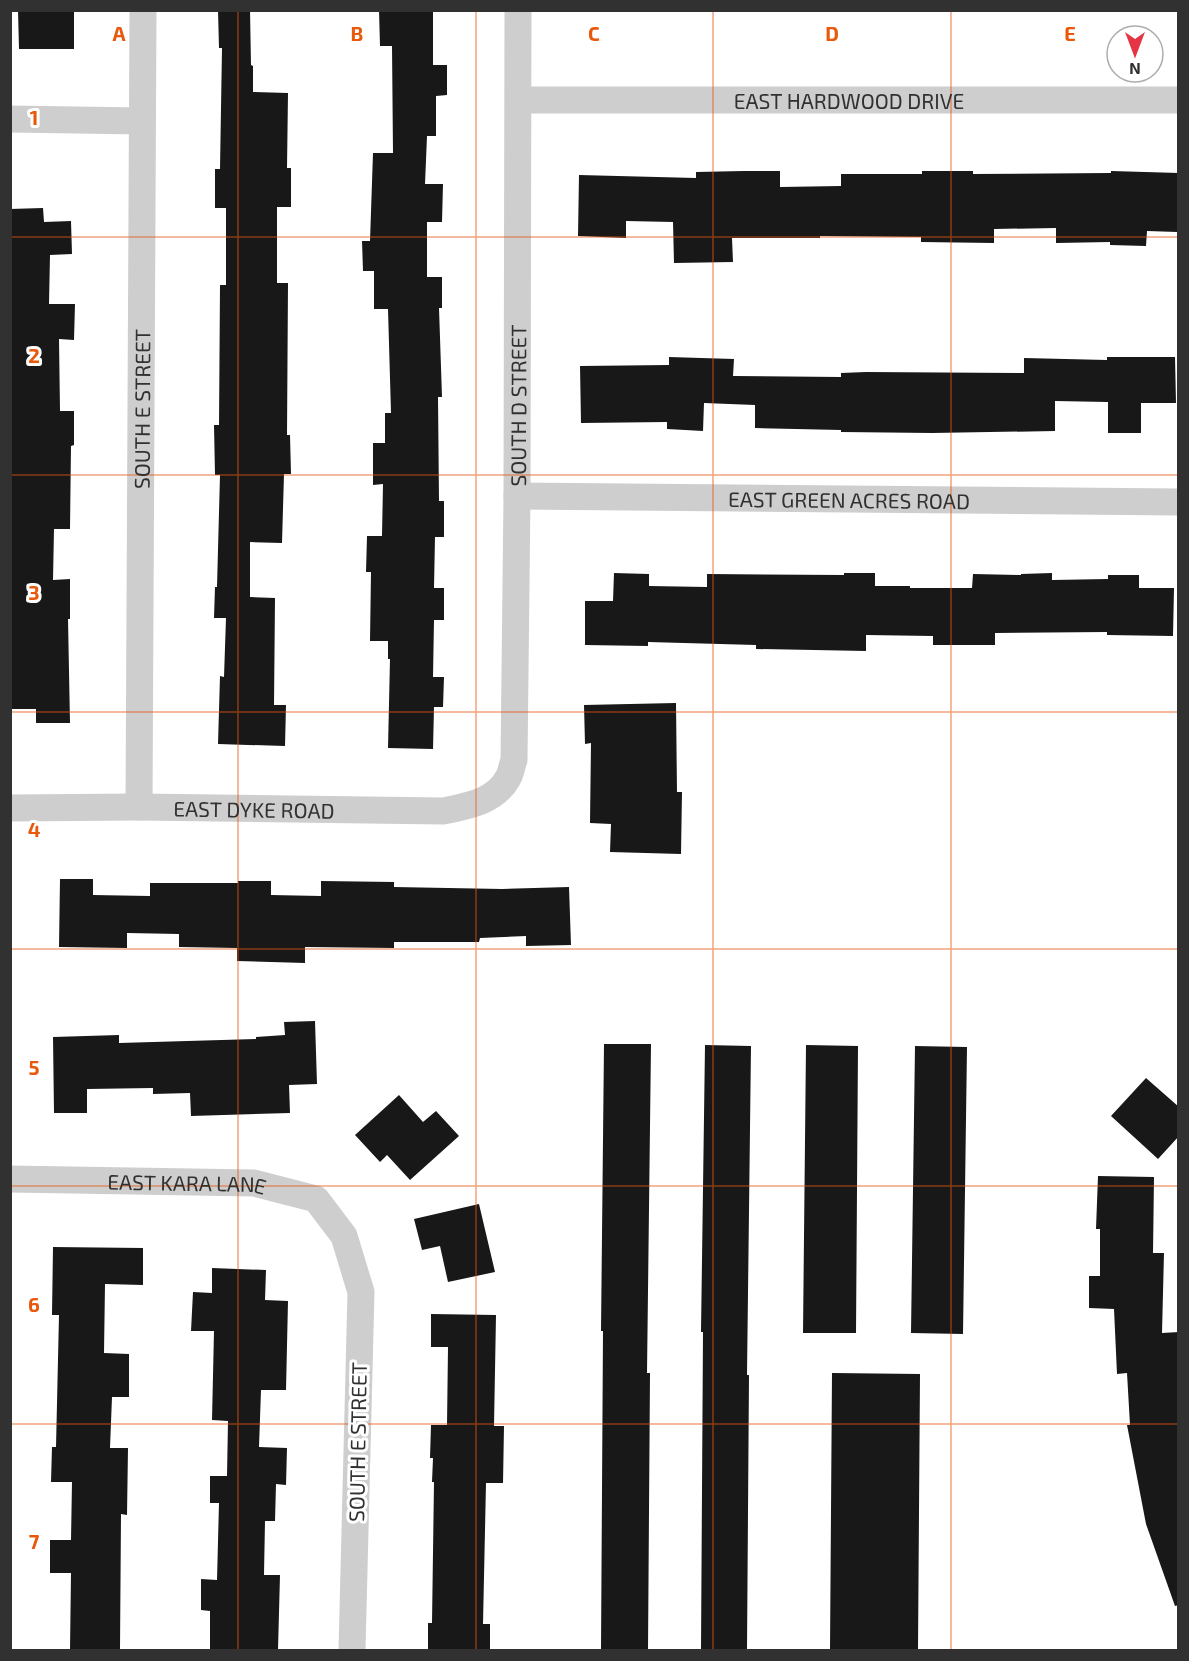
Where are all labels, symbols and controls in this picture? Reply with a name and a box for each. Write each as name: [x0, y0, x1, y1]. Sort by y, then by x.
text: A: [112, 21, 126, 45]
text: B: [351, 21, 363, 45]
text: C: [588, 21, 600, 45]
text: D: [825, 21, 839, 45]
text: E: [1064, 21, 1076, 45]
north arrow: [1105, 24, 1165, 84]
text: N: [1129, 60, 1141, 79]
street label: EAST HARDWOOD DRIVE: [734, 88, 964, 113]
text: 1: [30, 105, 38, 129]
street label: SOUTH D STREET: [505, 324, 530, 487]
street label: SOUTH E STREET: [128, 329, 154, 489]
text: 2: [28, 343, 40, 367]
street label: EAST GREEN ACRES ROAD: [728, 485, 970, 513]
text: 3: [28, 580, 40, 604]
street label: EAST DYKE ROAD: [173, 795, 335, 822]
text: 4: [28, 817, 41, 841]
text: 5: [28, 1055, 40, 1079]
street label: EAST KARA LANE: [107, 1168, 269, 1198]
text: 6: [28, 1292, 40, 1316]
street label: SOUTH E STREET: [343, 1362, 371, 1522]
text: 7: [29, 1529, 40, 1553]

